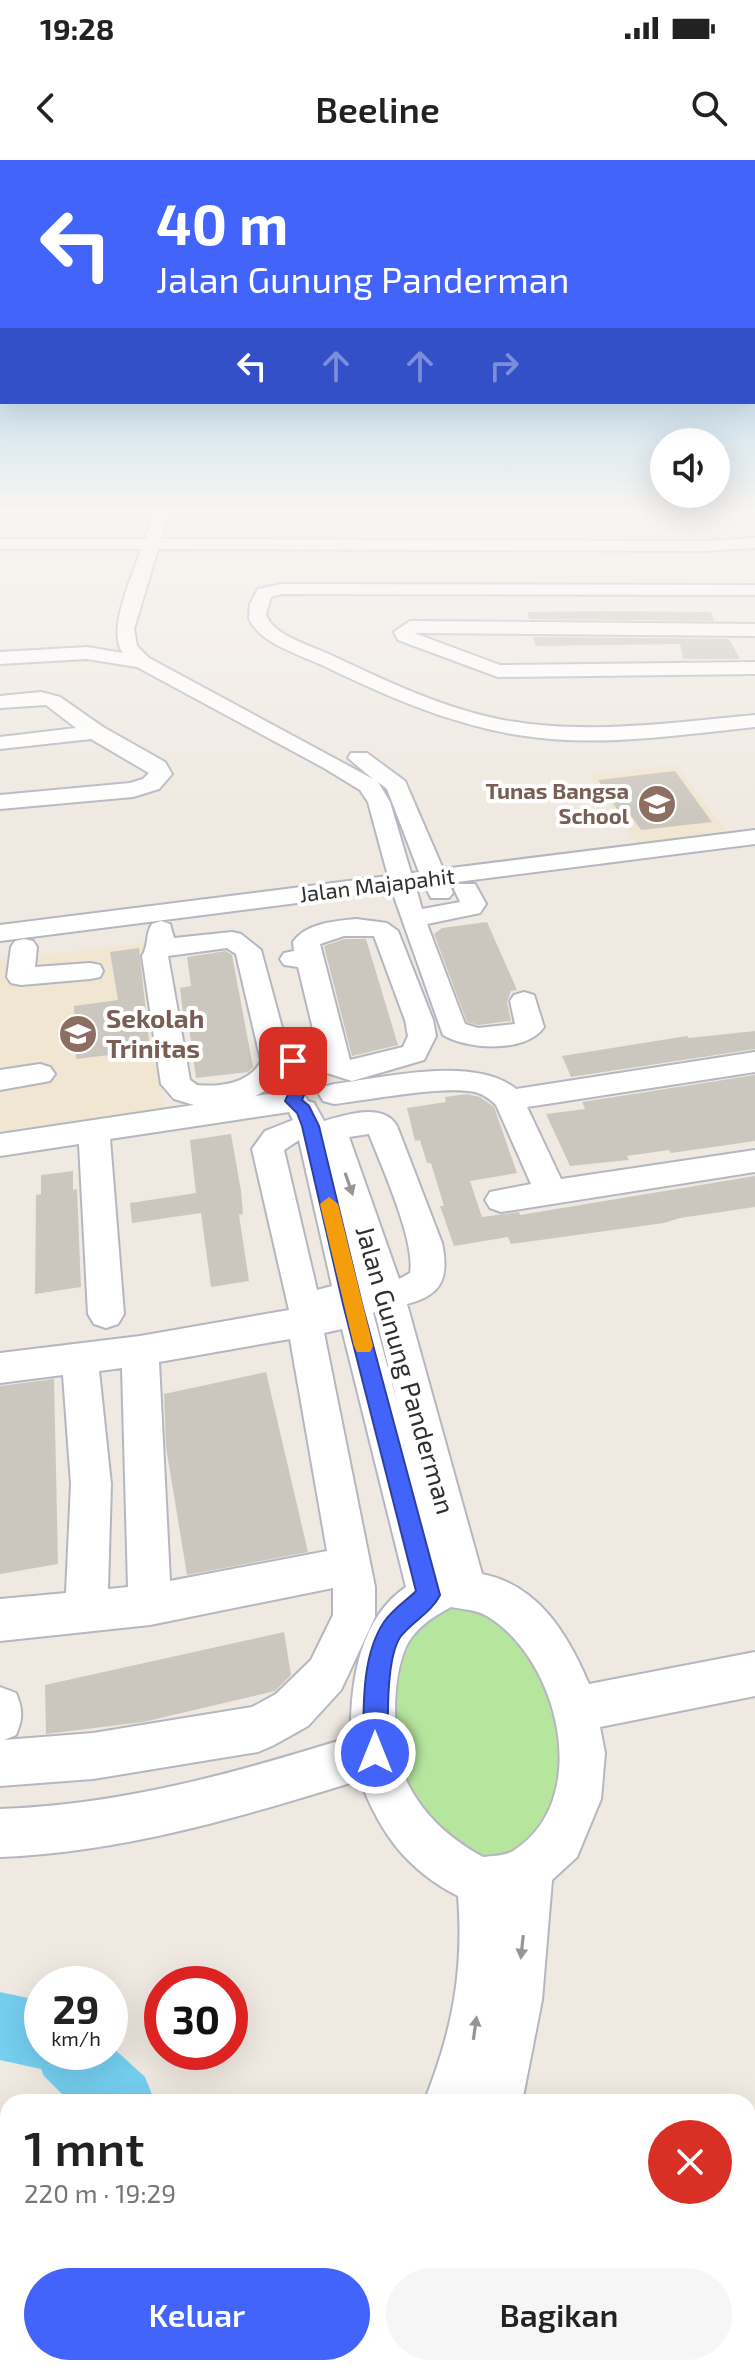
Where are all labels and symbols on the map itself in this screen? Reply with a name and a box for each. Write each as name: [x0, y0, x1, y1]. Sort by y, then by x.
place label: Tunas Bangsa School: [485, 777, 630, 828]
school or university icon: Tunas Bangsa School: [636, 783, 678, 825]
street label: Jalan Majapahit: [298, 862, 456, 907]
place label: Sekolah Trinitas: [106, 1002, 204, 1063]
school or university icon: Sekolah Trinitas: [57, 1013, 99, 1055]
pin: [259, 1027, 327, 1095]
one-way arrow: [344, 1172, 356, 1196]
street label: Jalan Gunung Panderman: [350, 1222, 462, 1517]
position arrow: [333, 1711, 417, 1795]
one-way arrow: [516, 1935, 529, 1960]
speed limit sign: 30: [144, 1966, 248, 2070]
one-way arrow: [469, 2015, 482, 2040]

